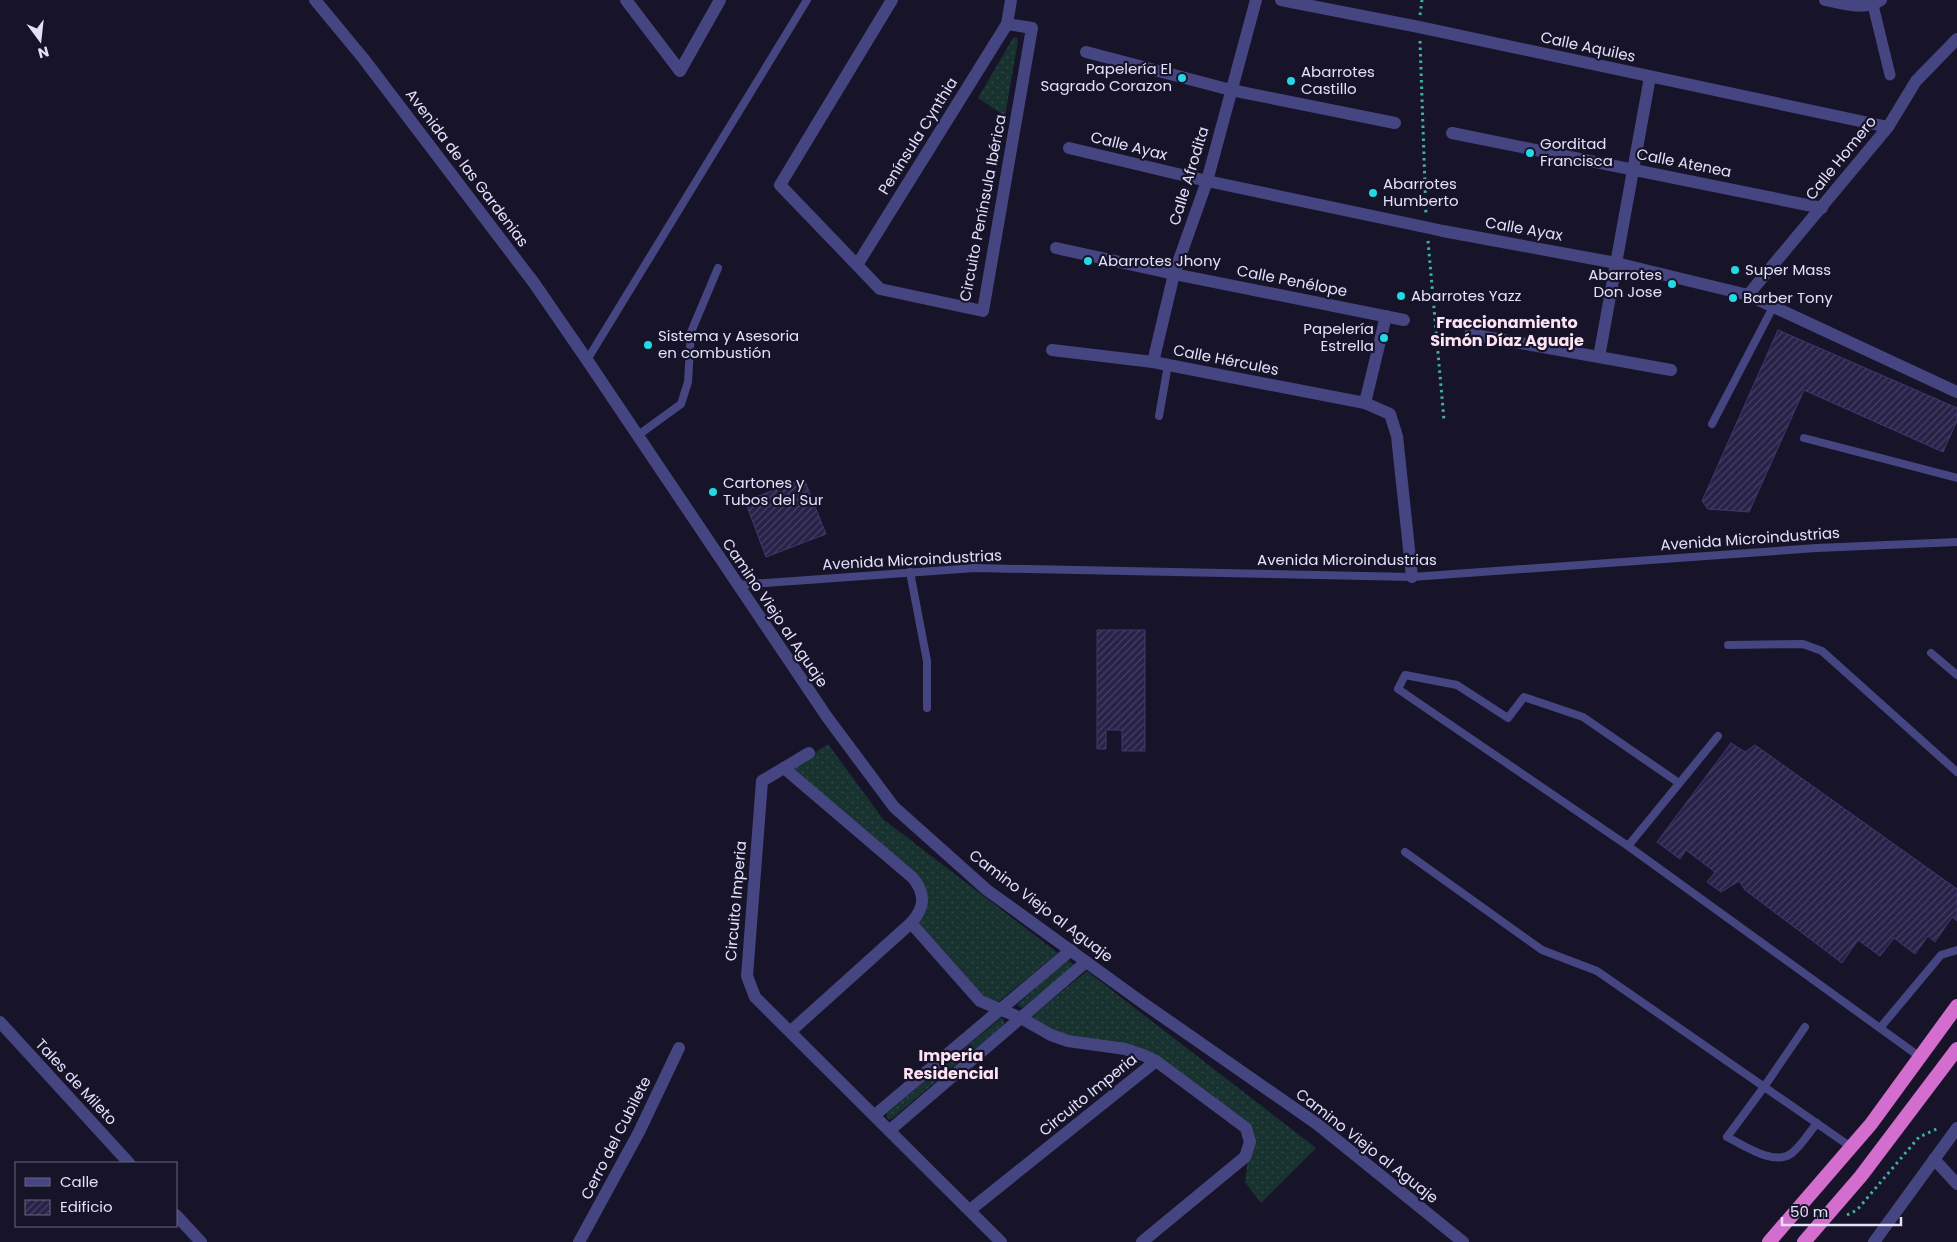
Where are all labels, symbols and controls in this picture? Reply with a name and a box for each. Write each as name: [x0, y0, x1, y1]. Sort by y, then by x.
north arrow: [15, 15, 65, 65]
street label: Calle Aquiles: [1539, 26, 1638, 67]
text: N: [36, 42, 51, 64]
place label: Papelería El Sagrado Corazon: [1040, 58, 1172, 96]
place label: Abarrotes Castillo: [1301, 61, 1375, 99]
marker: Papelería El Sagrado Corazon: [1176, 72, 1188, 84]
street label: Península Cynthia: [873, 73, 962, 198]
marker: Abarrotes Castillo: [1285, 75, 1297, 87]
street label: Avenida de las Gardenias: [401, 84, 534, 251]
street label: Calle Homero: [1800, 111, 1881, 204]
street label: Circuito Península Ibérica: [954, 113, 1011, 303]
street label: Calle Afrodita: [1164, 124, 1213, 228]
street label: Calle Ayax: [1089, 126, 1170, 165]
place label: Gorditad Francisca: [1540, 133, 1613, 171]
street label: Calle Atenea: [1635, 143, 1733, 182]
marker: Gorditad Francisca: [1524, 147, 1536, 159]
place label: Abarrotes Humberto: [1383, 173, 1459, 211]
marker: Abarrotes Humberto: [1367, 187, 1379, 199]
street label: Calle Ayax: [1484, 211, 1564, 246]
place label: Abarrotes Jhony: [1098, 250, 1222, 271]
marker: Abarrotes Jhony: [1082, 255, 1094, 267]
place label: Super Mass: [1745, 259, 1831, 280]
street label: Calle Penélope: [1235, 260, 1349, 302]
place label: Abarrotes Don Jose: [1588, 264, 1662, 302]
marker: Super Mass: [1729, 264, 1741, 276]
marker: Abarrotes Don Jose: [1666, 278, 1678, 290]
place label: Abarrotes Yazz: [1411, 285, 1522, 306]
place label: Barber Tony: [1743, 287, 1833, 308]
marker: Abarrotes Yazz: [1395, 290, 1407, 302]
marker: Barber Tony: [1727, 292, 1739, 304]
district label: Fraccionamiento Simón Díaz Aguaje: [1430, 311, 1584, 352]
place label: Papelería Estrella: [1303, 318, 1374, 356]
place label: Sistema y Asesoria en combustión: [658, 325, 799, 363]
marker: Papelería Estrella: [1378, 332, 1390, 344]
marker: Sistema y Asesoria en combustión: [642, 339, 654, 351]
street label: Calle Hércules: [1171, 339, 1281, 380]
place label: Cartones y Tubos del Sur: [723, 472, 824, 510]
marker: Cartones y Tubos del Sur: [707, 486, 719, 498]
street label: Avenida Microindustrias: [1660, 522, 1841, 555]
street label: Camino Viejo al Aguaje: [718, 534, 833, 691]
street label: Avenida Microindustrias: [822, 544, 1003, 575]
street label: Avenida Microindustrias: [1257, 549, 1437, 570]
street label: Circuito Imperia: [720, 840, 751, 962]
street label: Camino Viejo al Aguaje: [965, 844, 1118, 967]
street label: Tales de Mileto: [31, 1034, 122, 1129]
district label: Imperia Residencial: [903, 1044, 999, 1085]
street label: Circuito Imperia: [1034, 1049, 1141, 1141]
street label: Cerro del Cubilete: [575, 1073, 656, 1203]
street label: Camino Viejo al Aguaje: [1292, 1083, 1443, 1208]
legend: [15, 1162, 178, 1227]
text: Calle: [60, 1171, 98, 1192]
scale bar: [1782, 1194, 1901, 1226]
text: Edificio: [60, 1196, 113, 1217]
text: 50 m: [1790, 1201, 1828, 1222]

